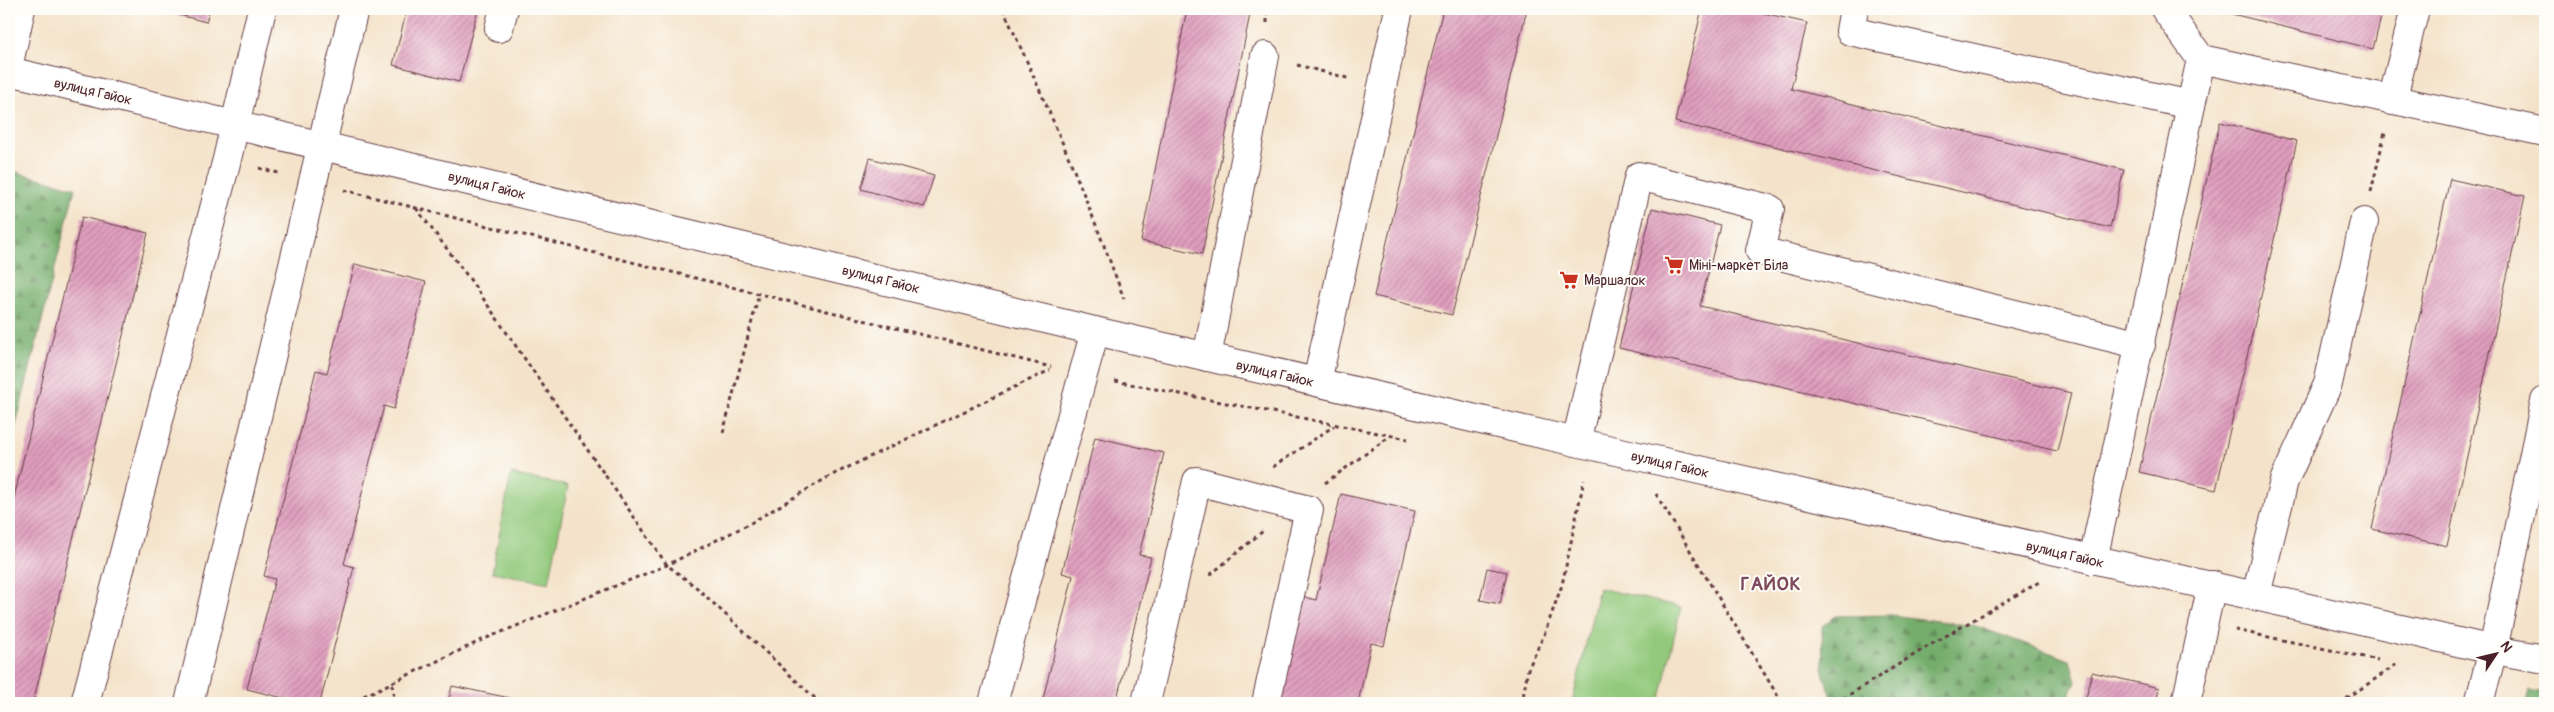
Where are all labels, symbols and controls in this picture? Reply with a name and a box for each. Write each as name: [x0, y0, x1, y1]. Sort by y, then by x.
street label: вулиця Гайок: [52, 74, 134, 109]
street label: вулиця Гайок: [446, 168, 528, 203]
supermarket icon: Міні-маркет Біла: [1663, 254, 1685, 276]
place label: Міні-маркет Біла: [1689, 257, 1788, 274]
street label: вулиця Гайок: [840, 262, 922, 297]
supermarket icon: Маршалок: [1558, 269, 1580, 291]
place label: Маршалок: [1584, 272, 1646, 289]
street label: вулиця Гайок: [1234, 356, 1316, 391]
street label: вулиця Гайок: [1629, 447, 1711, 482]
street label: вулиця Гайок: [2024, 537, 2106, 572]
district label: ГАЙОК: [1741, 572, 1801, 596]
north arrow: [2472, 630, 2522, 680]
text: N: [2497, 638, 2516, 656]

